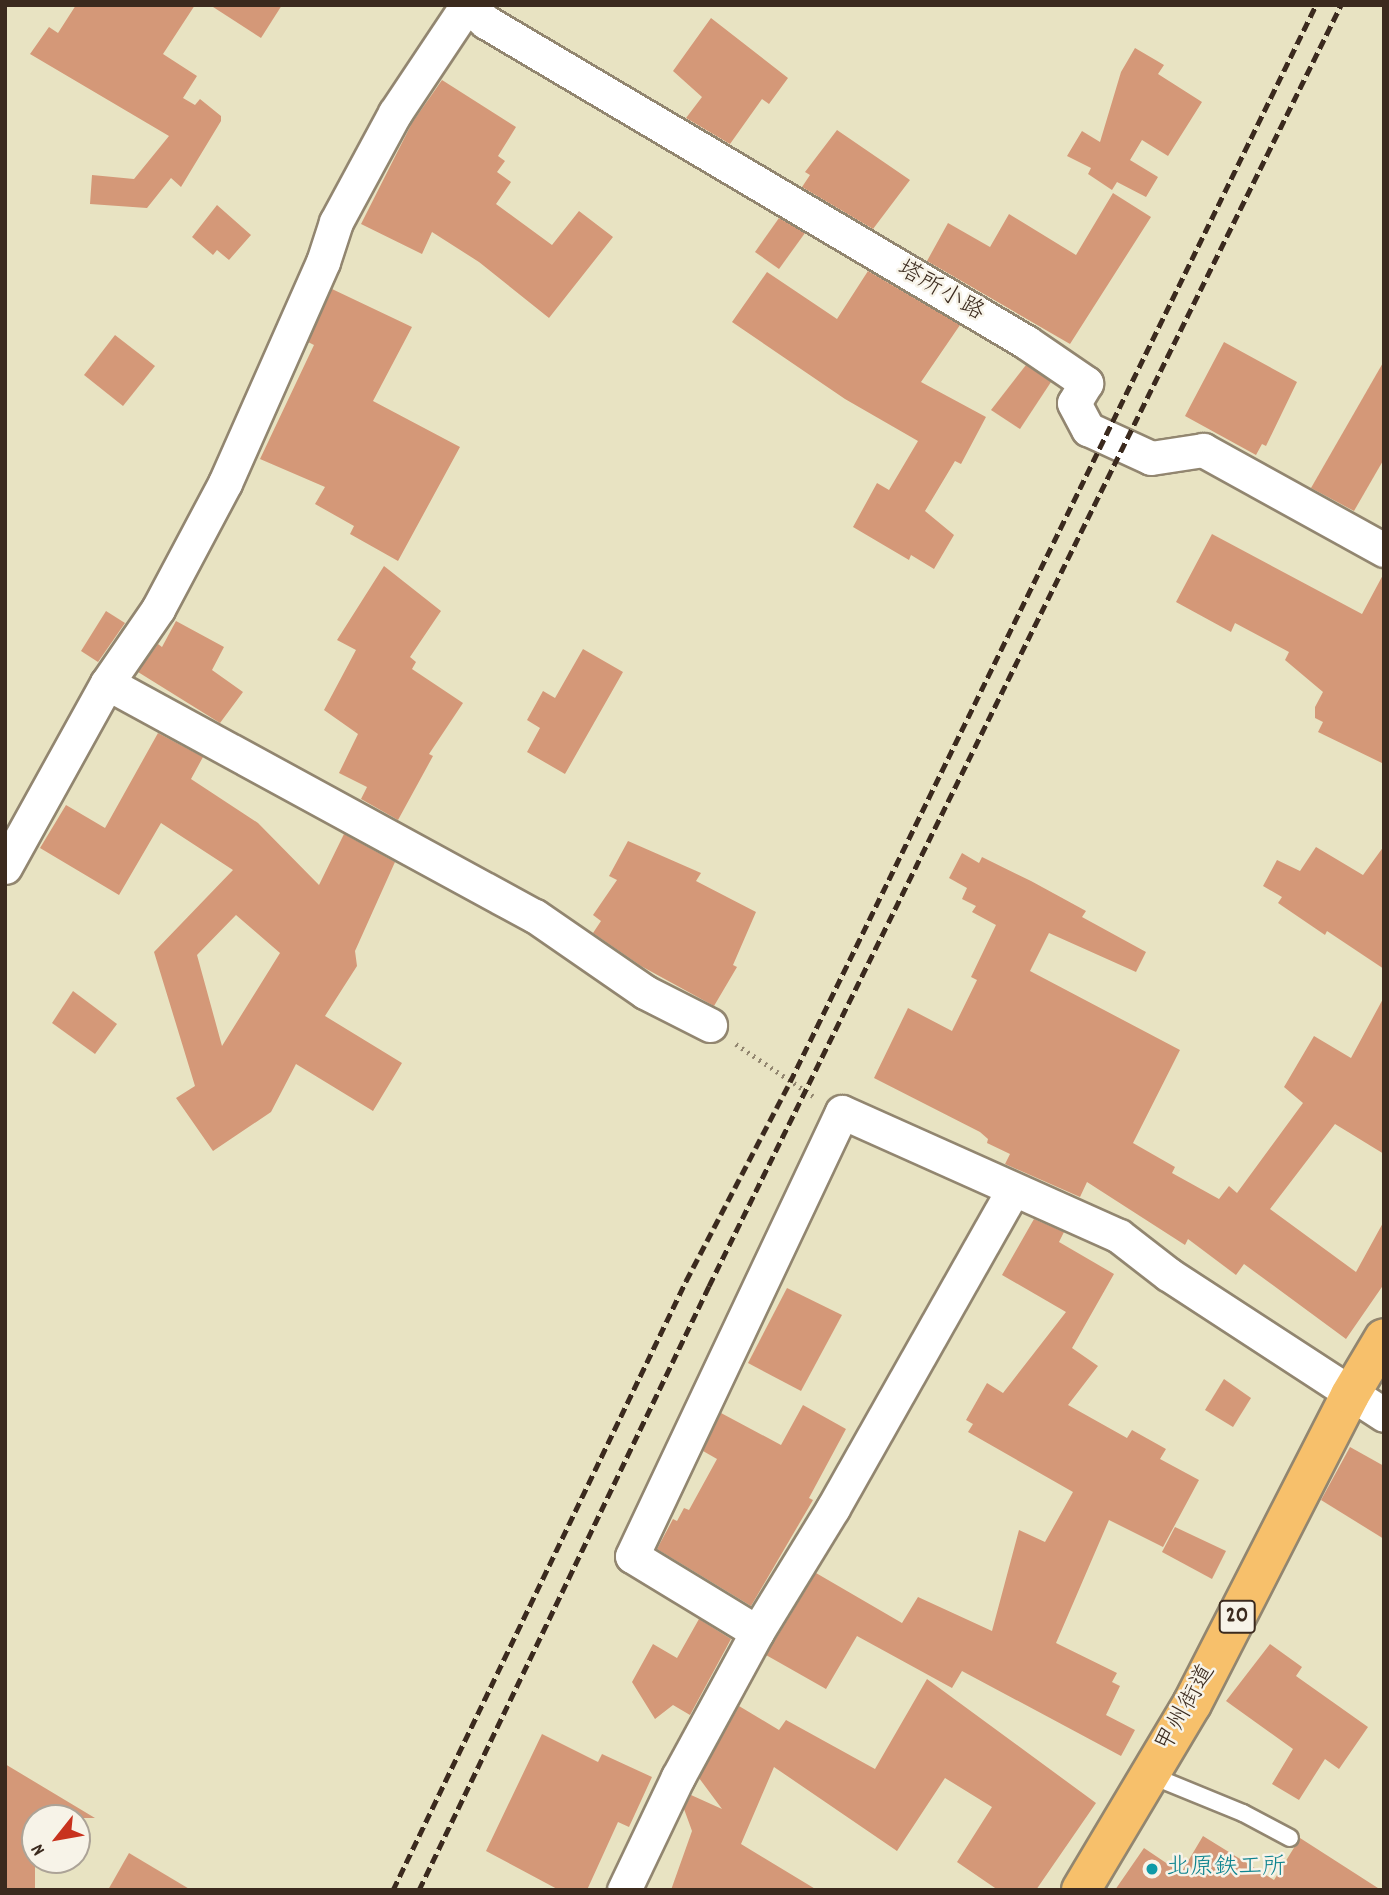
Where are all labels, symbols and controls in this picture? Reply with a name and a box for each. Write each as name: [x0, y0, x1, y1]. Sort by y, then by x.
street label: 塔所小路: [891, 256, 989, 328]
road number: 20: [1218, 1598, 1256, 1636]
street label: 甲州街道: [1151, 1660, 1223, 1758]
north arrow: [21, 1804, 91, 1874]
text: N: [25, 1838, 53, 1860]
place label: 北原鉄工所: [1166, 1855, 1286, 1883]
marker: 北原鉄工所: [1144, 1861, 1160, 1877]

